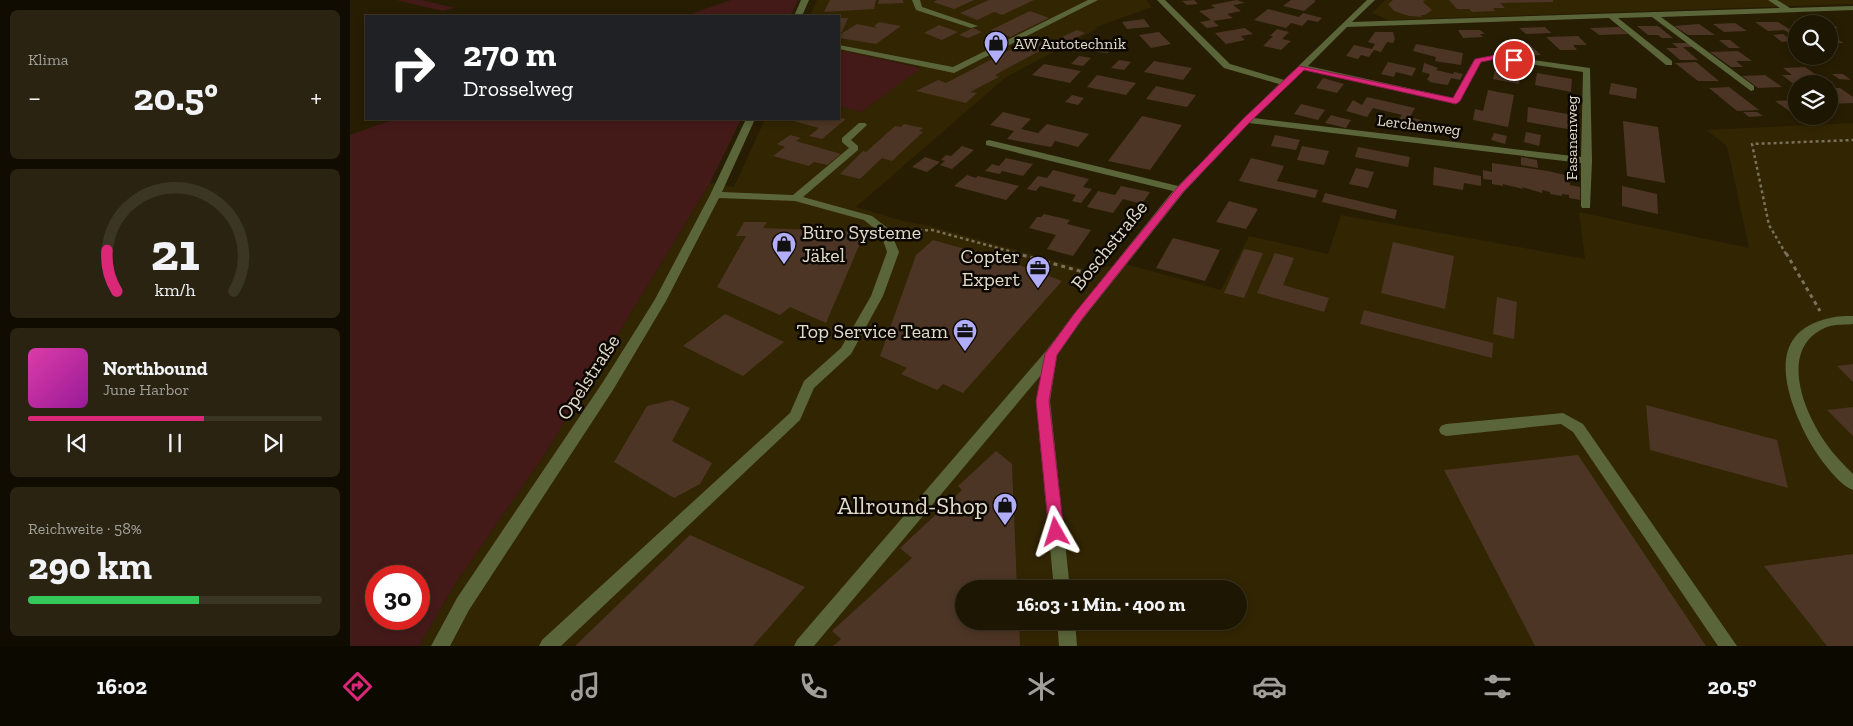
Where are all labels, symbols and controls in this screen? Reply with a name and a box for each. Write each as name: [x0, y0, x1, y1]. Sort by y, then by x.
map controls: [1788, 15, 1838, 125]
button: search: [1788, 15, 1838, 65]
shop icon: AW Autotechnik: [983, 30, 1009, 64]
text: 270 m: [463, 33, 557, 75]
place label: AW Autotechnik: [1014, 34, 1127, 53]
icon: right: [380, 35, 445, 100]
pin: [1493, 39, 1535, 81]
icon: arrive: [1500, 46, 1528, 74]
text: Klima: [28, 50, 69, 69]
text: 20.5°: [133, 74, 218, 120]
text: Drosselweg: [463, 75, 573, 102]
button: layers: [1788, 75, 1838, 125]
text: −: [28, 81, 41, 114]
text: +: [310, 81, 322, 114]
street label: Fasanenweg: [1562, 95, 1581, 181]
street label: Lerchenweg: [1376, 110, 1462, 140]
street label: Boschstraße: [1066, 195, 1152, 295]
place label: Büro Systeme Jäkel: [802, 220, 921, 267]
text: 21: [151, 221, 199, 283]
shop icon: Büro Systeme Jäkel: [771, 231, 797, 265]
place label: Copter Expert: [961, 244, 1021, 291]
office icon: Copter Expert: [1025, 255, 1051, 289]
text: km/h: [155, 279, 195, 301]
office icon: Top Service Team: [952, 318, 978, 352]
place label: Top Service Team: [797, 319, 949, 343]
street label: Opelstraße: [552, 330, 624, 424]
text: Northbound: [103, 357, 208, 380]
text: June Harbor: [103, 380, 189, 399]
icon: previous: [63, 429, 91, 457]
icon: pause: [161, 429, 189, 457]
icon: next: [259, 429, 287, 457]
place label: Allround-Shop: [837, 491, 988, 520]
shop icon: Allround-Shop: [992, 492, 1018, 526]
position arrow: [1029, 505, 1081, 557]
text: Reichweite · 58%: [28, 519, 142, 538]
text: 290 km: [28, 543, 152, 589]
speed limit sign: 30: [365, 565, 430, 630]
text: 16:03 · 1 Min. · 400 m: [1017, 593, 1186, 616]
icon: directions: [340, 669, 375, 704]
icon: music: [568, 669, 603, 704]
icon: phone: [796, 669, 831, 704]
icon: climate: [1024, 669, 1059, 704]
icon: car: [1252, 669, 1287, 704]
icon: filters: [1480, 669, 1515, 704]
text: 16:02: [96, 673, 147, 700]
text: 20.5°: [1708, 673, 1757, 700]

